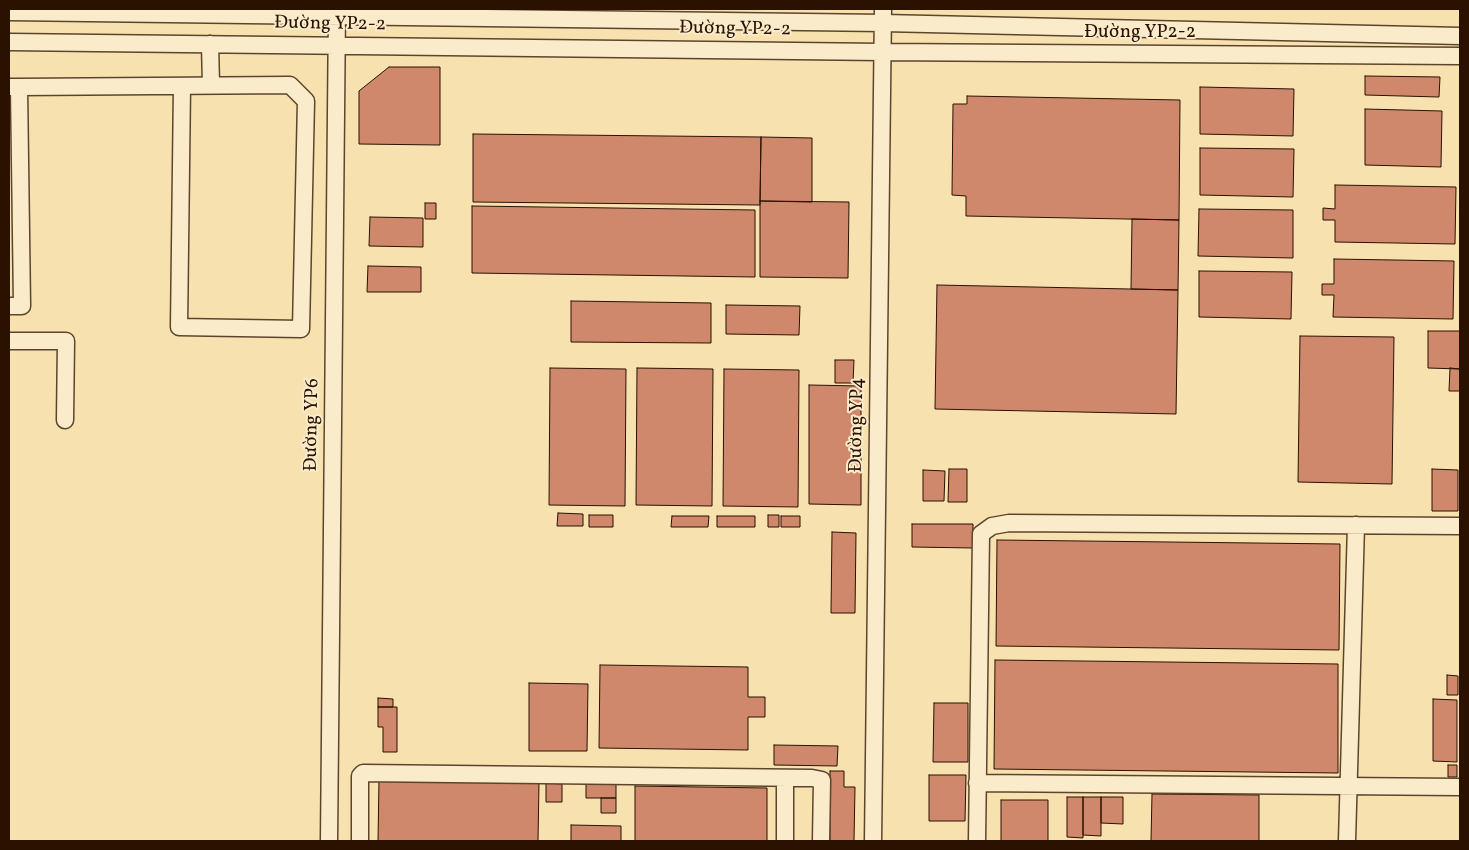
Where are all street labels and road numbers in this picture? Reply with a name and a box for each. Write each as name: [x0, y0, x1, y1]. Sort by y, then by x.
street label: Đường YP2-2: [274, 13, 386, 37]
street label: Đường YP2-2: [679, 18, 791, 42]
street label: Đường YP2-2: [1084, 23, 1196, 45]
street label: Đường YP4: [846, 377, 870, 473]
street label: Đường YP6: [301, 378, 325, 472]

